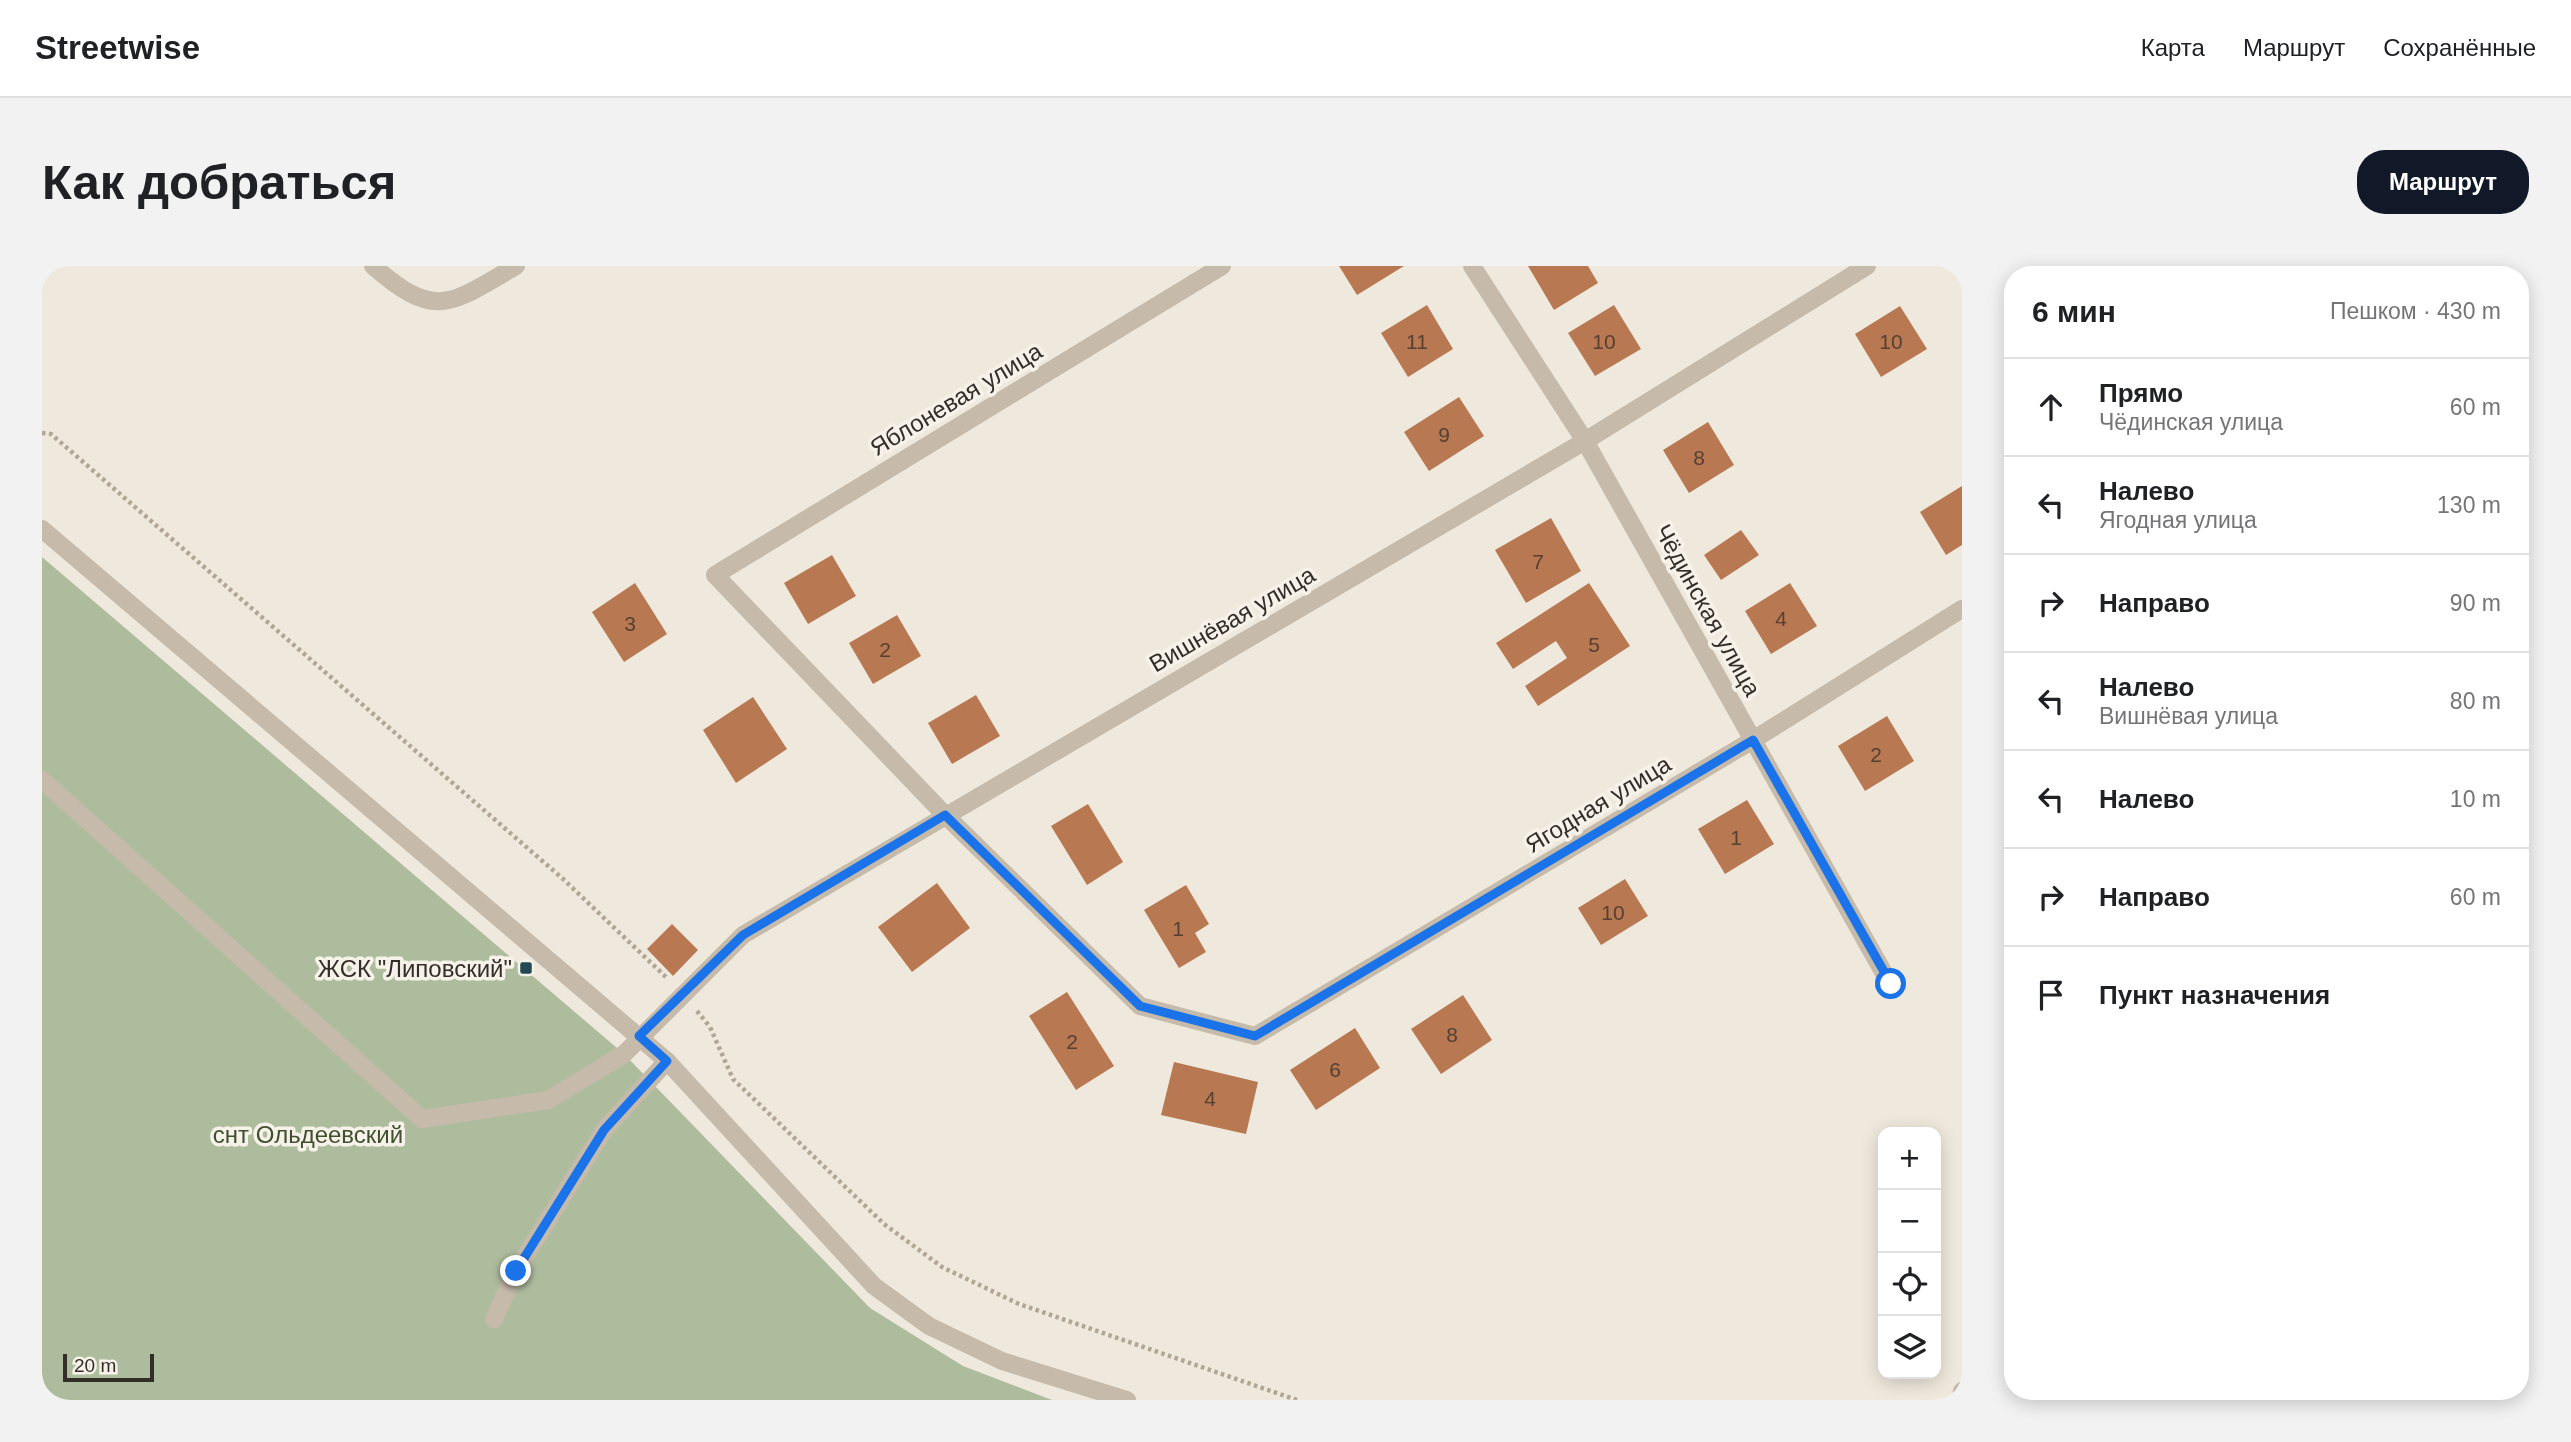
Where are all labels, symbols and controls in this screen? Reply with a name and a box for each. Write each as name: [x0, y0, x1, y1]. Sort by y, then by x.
text: Streetwise: [35, 29, 200, 66]
text: Карта: [2141, 34, 2205, 61]
text: Маршрут: [2243, 34, 2345, 61]
text: Сохранённые: [2383, 34, 2536, 61]
button: Маршрут: [2357, 150, 2529, 214]
text: Как добраться: [42, 155, 396, 209]
text: 6 мин: [2032, 295, 2116, 328]
text: Пешком · 430 m: [2330, 298, 2501, 324]
house number: 11: [1406, 330, 1428, 353]
house number: 10: [1592, 330, 1616, 353]
house number: 10: [1879, 330, 1903, 353]
street label: Яблоневая улица: [865, 337, 1047, 461]
text: Прямо: [2099, 378, 2183, 408]
icon: ahead: [2032, 388, 2070, 426]
text: 60 m: [2450, 394, 2501, 420]
text: Чёдинская улица: [2099, 409, 2283, 435]
house number: 9: [1438, 423, 1450, 446]
house number: 8: [1693, 446, 1705, 469]
text: Налево: [2099, 476, 2194, 506]
icon: left: [2032, 486, 2070, 524]
text: 130 m: [2437, 492, 2501, 518]
text: Ягодная улица: [2099, 507, 2257, 533]
street label: Чёдинская улица: [1650, 519, 1767, 701]
house number: 7: [1532, 550, 1544, 573]
street label: Вишнёвая улица: [1144, 560, 1320, 677]
icon: right: [2032, 584, 2070, 622]
text: Направо: [2099, 588, 2210, 618]
text: 90 m: [2450, 590, 2501, 616]
house number: 4: [1775, 607, 1787, 630]
house number: 3: [624, 612, 636, 635]
house number: 5: [1588, 633, 1600, 656]
house number: 2: [879, 638, 891, 661]
text: Налево: [2099, 672, 2194, 702]
icon: left: [2032, 682, 2070, 720]
text: 80 m: [2450, 688, 2501, 714]
text: Вишнёвая улица: [2099, 703, 2278, 729]
house number: 2: [1870, 743, 1882, 766]
street label: Ягодная улица: [1520, 750, 1676, 858]
icon: left: [2032, 780, 2070, 818]
text: Налево: [2099, 784, 2194, 814]
text: 10 m: [2450, 786, 2501, 812]
house number: 1: [1730, 826, 1742, 849]
icon: right: [2032, 878, 2070, 916]
text: Направо: [2099, 882, 2210, 912]
text: 60 m: [2450, 884, 2501, 910]
house number: 10: [1601, 901, 1625, 924]
house number: 1: [1172, 917, 1184, 940]
place label: ЖСК "Липовский": [318, 955, 512, 982]
marker: ЖСК "Липовский": [518, 960, 534, 976]
route start: [1875, 968, 1906, 999]
icon: arrive: [2032, 976, 2070, 1014]
text: Пункт назначения: [2099, 980, 2330, 1010]
house number: 8: [1446, 1023, 1458, 1046]
house number: 2: [1066, 1030, 1078, 1053]
house number: 6: [1329, 1058, 1341, 1081]
house number: 4: [1204, 1087, 1216, 1110]
park label: снт Ольдеевский: [213, 1121, 403, 1148]
map controls: [1878, 1127, 1941, 1379]
button: +: [1878, 1127, 1941, 1190]
button: −: [1878, 1190, 1941, 1253]
button: locate: [1878, 1253, 1941, 1316]
route end: [500, 1255, 531, 1286]
button: layers: [1878, 1316, 1941, 1379]
scale bar: [63, 1351, 154, 1383]
text: 20 m: [74, 1355, 116, 1376]

